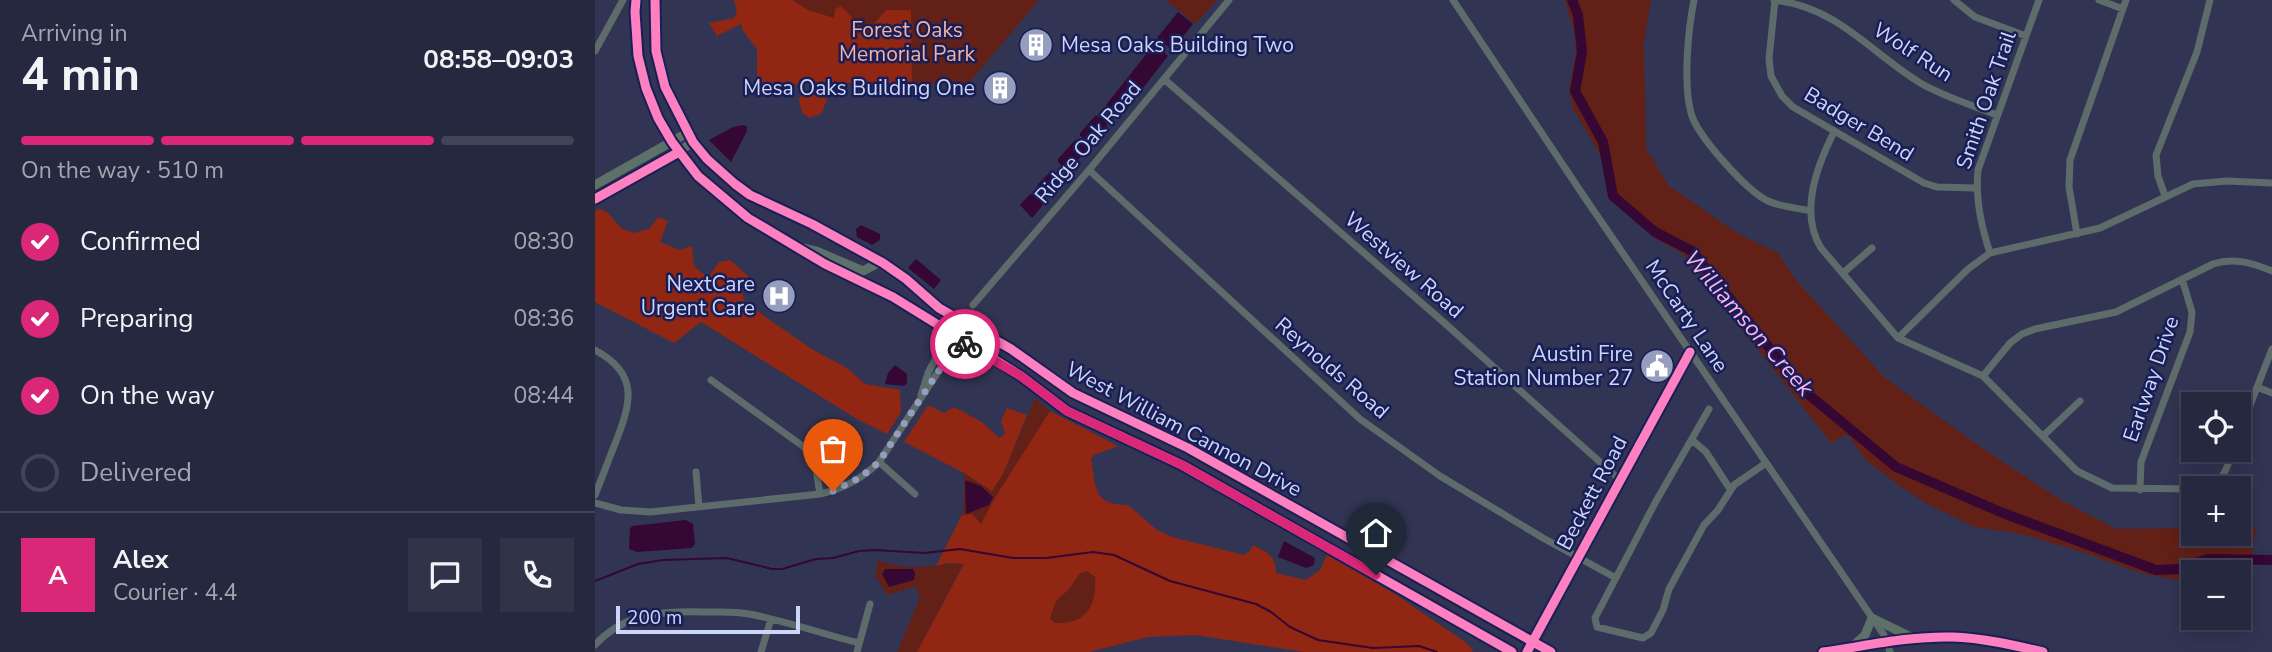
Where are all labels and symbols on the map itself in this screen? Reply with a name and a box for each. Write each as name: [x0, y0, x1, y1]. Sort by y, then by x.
park label: Forest Oaks Memorial Park: [839, 16, 975, 68]
street label: Wolf Run: [1868, 16, 1958, 88]
building icon: Mesa Oaks Building Two: [1017, 26, 1055, 64]
street label: Smith Oak Trail: [1949, 27, 2023, 173]
place label: Mesa Oaks Building Two: [1061, 31, 1294, 59]
building icon: Mesa Oaks Building One: [981, 69, 1019, 107]
place label: Mesa Oaks Building One: [743, 74, 975, 102]
street label: Ridge Oak Road: [1028, 75, 1148, 209]
street label: Badger Bend: [1799, 80, 1919, 168]
street label: Westview Road: [1339, 205, 1469, 325]
water label: Williamson Creek: [1677, 244, 1821, 403]
street label: McCarty Lane: [1639, 254, 1735, 378]
place label: NextCare Urgent Care: [641, 270, 755, 322]
hospital icon: NextCare Urgent Care: [760, 277, 798, 315]
courier: [930, 309, 1000, 379]
street label: Reynolds Road: [1269, 311, 1395, 425]
street label: Earlway Drive: [2116, 312, 2186, 446]
place label: Austin Fire Station Number 27: [1454, 340, 1633, 392]
public building icon: Austin Fire Station Number 27: [1638, 347, 1676, 385]
street label: West William Cannon Drive: [1061, 355, 1307, 503]
pin: [803, 419, 863, 491]
street label: Beckett Road: [1550, 431, 1634, 555]
pin: [1346, 503, 1406, 575]
scale bar: [616, 603, 800, 635]

